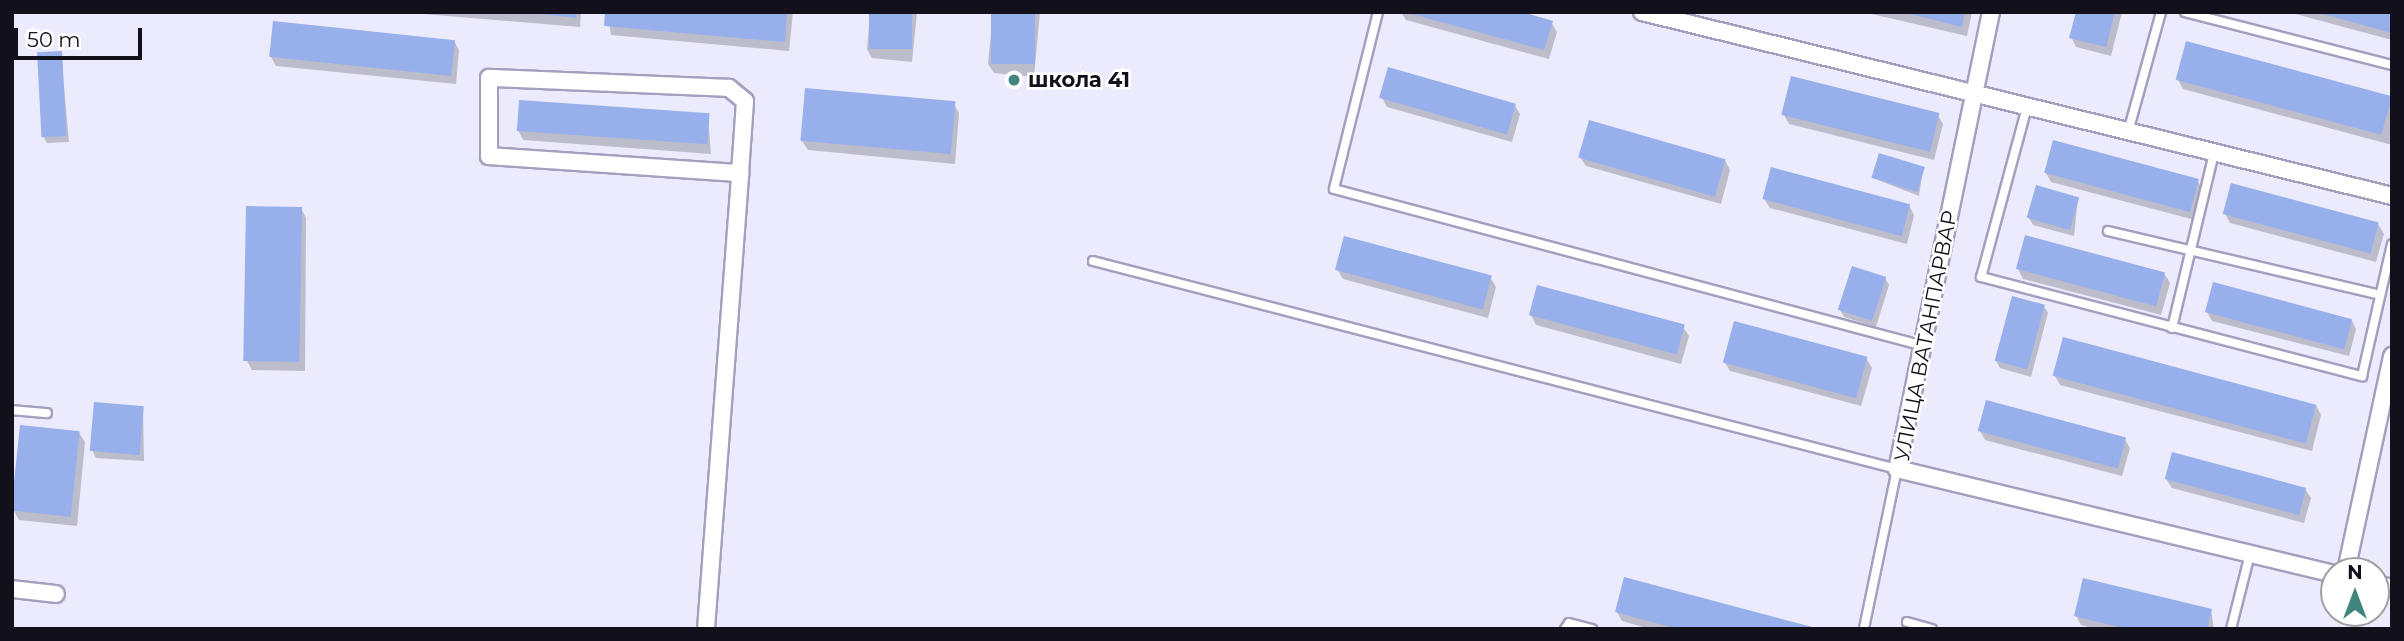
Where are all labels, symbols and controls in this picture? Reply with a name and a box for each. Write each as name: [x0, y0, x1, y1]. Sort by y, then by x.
scale bar: [18, 14, 145, 58]
text: 50 m: [27, 27, 81, 52]
place label: школа 41: [1028, 67, 1130, 93]
marker: школа 41: [1006, 72, 1022, 88]
street label: УЛИЦА ВАТАНПАРВАР: [1889, 208, 1963, 464]
north arrow: [2320, 557, 2390, 627]
text: N: [2347, 561, 2363, 584]

